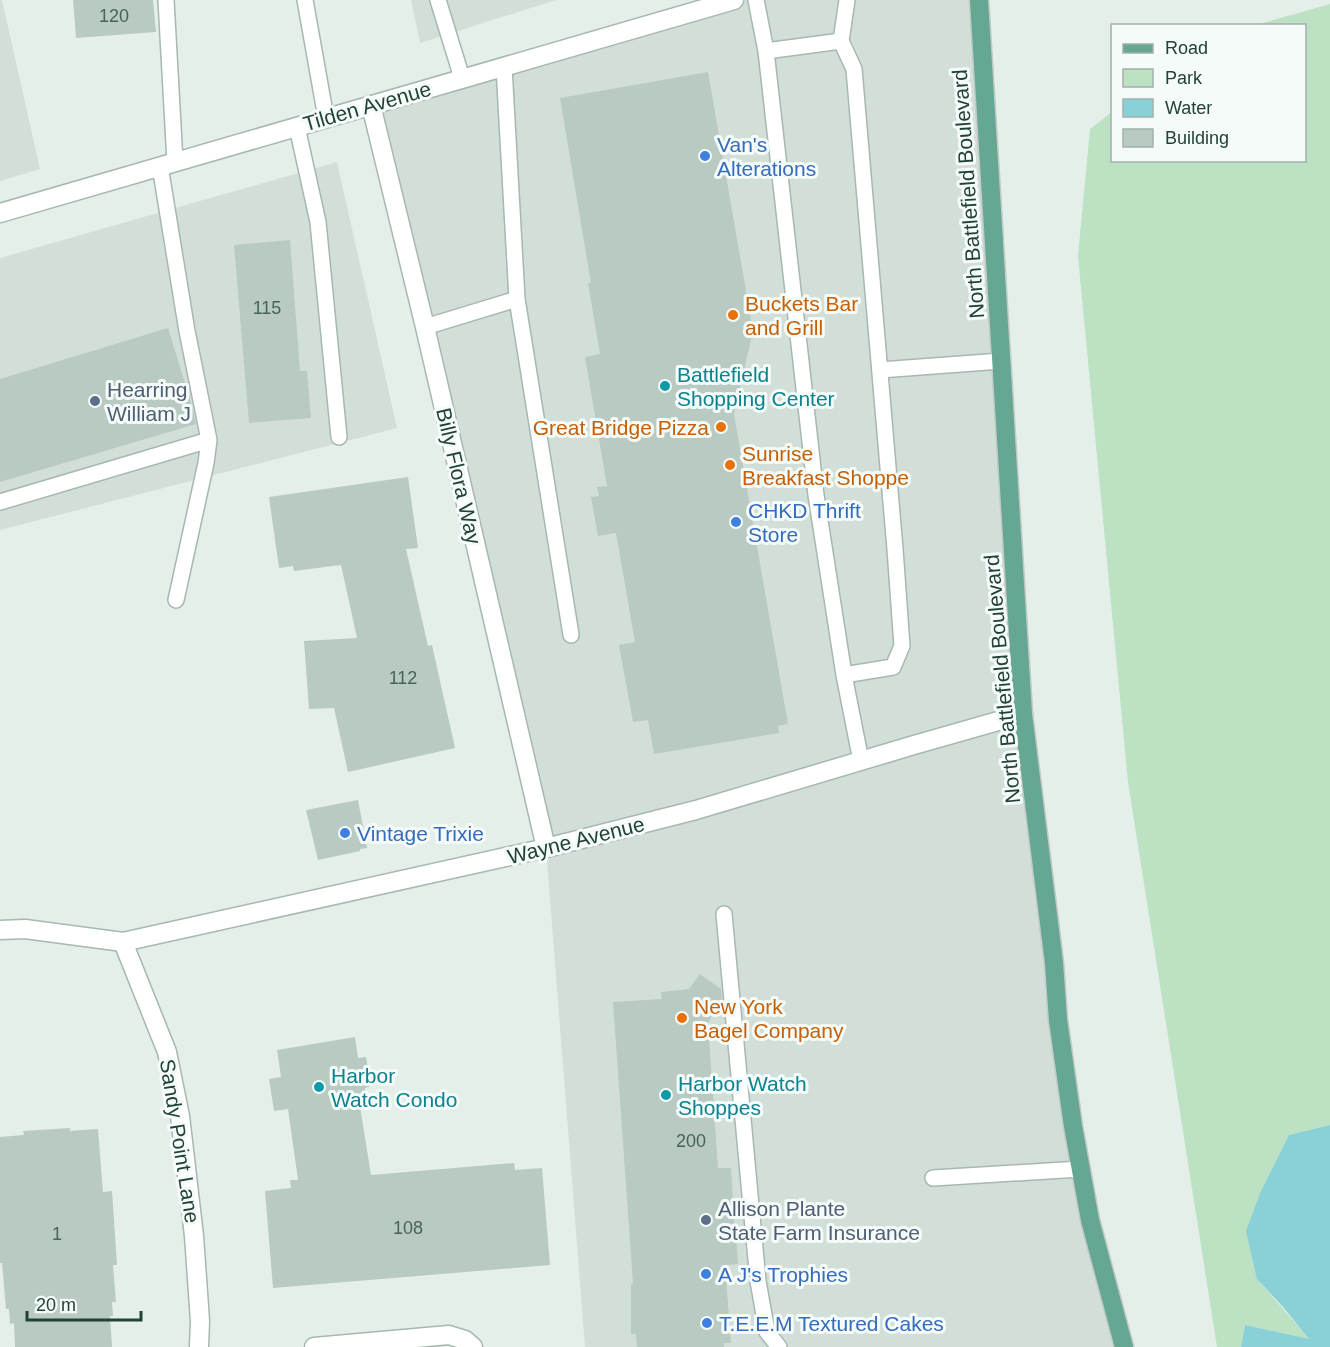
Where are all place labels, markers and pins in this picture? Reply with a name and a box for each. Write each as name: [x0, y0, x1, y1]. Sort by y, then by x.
place label: Van's Alterations: [717, 133, 816, 180]
marker: Van's Alterations: [698, 149, 712, 163]
place label: Buckets Bar and Grill: [745, 292, 858, 339]
marker: Buckets Bar and Grill: [726, 308, 740, 322]
place label: Battlefield Shopping Center: [677, 363, 835, 410]
place label: Hearring William J: [107, 378, 191, 425]
marker: Battlefield Shopping Center: [658, 379, 672, 393]
marker: Hearring William J: [88, 394, 102, 408]
place label: Great Bridge Pizza: [533, 416, 709, 439]
marker: Great Bridge Pizza: [714, 420, 728, 434]
place label: Sunrise Breakfast Shoppe: [742, 442, 909, 489]
marker: Sunrise Breakfast Shoppe: [723, 458, 737, 472]
place label: CHKD Thrift Store: [748, 499, 861, 546]
marker: CHKD Thrift Store: [729, 515, 743, 529]
place label: Vintage Trixie: [357, 822, 484, 845]
marker: Vintage Trixie: [338, 826, 352, 840]
place label: New York Bagel Company: [694, 995, 844, 1042]
marker: New York Bagel Company: [675, 1011, 689, 1025]
place label: Harbor Watch Condo: [331, 1064, 457, 1111]
place label: Harbor Watch Shoppes: [678, 1072, 807, 1119]
marker: Harbor Watch Condo: [312, 1080, 326, 1094]
marker: Harbor Watch Shoppes: [659, 1088, 673, 1102]
place label: Allison Plante State Farm Insurance: [718, 1197, 920, 1244]
marker: Allison Plante State Farm Insurance: [699, 1213, 713, 1227]
place label: A J's Trophies: [718, 1263, 848, 1286]
marker: A J's Trophies: [699, 1267, 713, 1281]
place label: T.E.E.M Textured Cakes: [719, 1312, 944, 1335]
marker: T.E.E.M Textured Cakes: [700, 1316, 714, 1330]

